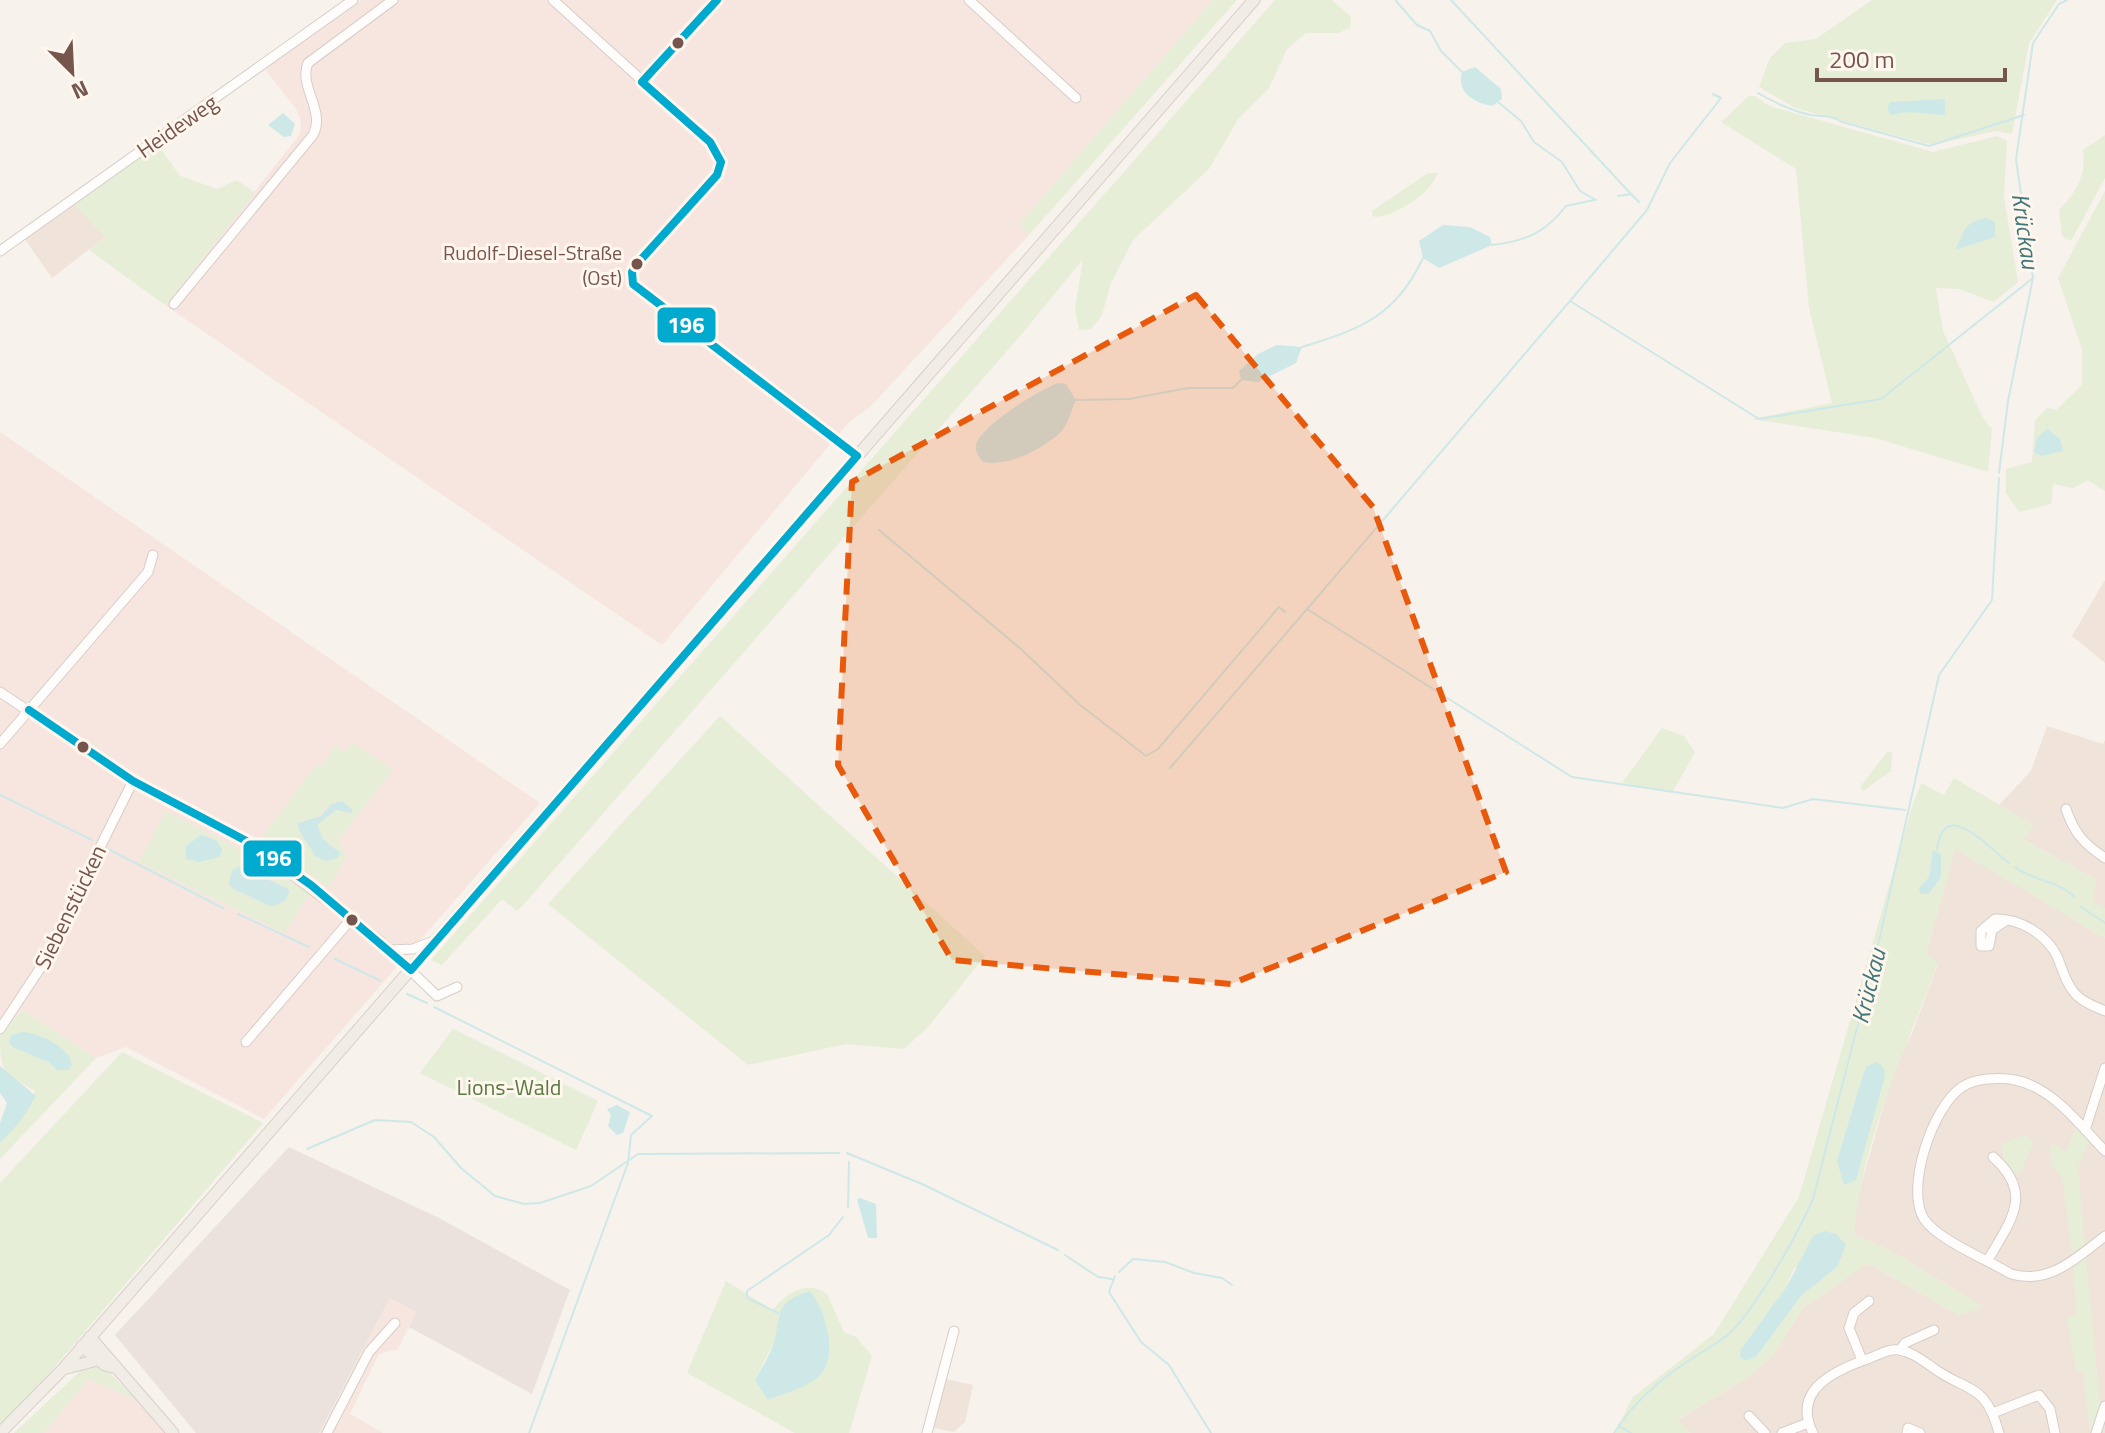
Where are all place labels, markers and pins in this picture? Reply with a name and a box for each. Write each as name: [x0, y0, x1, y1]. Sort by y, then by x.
unlabelled marker: [670, 35, 686, 51]
place label: Rudolf-Diesel-Straße (Ost): [443, 237, 622, 293]
marker: Rudolf-Diesel-Straße (Ost): [629, 256, 645, 272]
unlabelled marker: [75, 739, 91, 755]
unlabelled marker: [344, 912, 360, 928]

